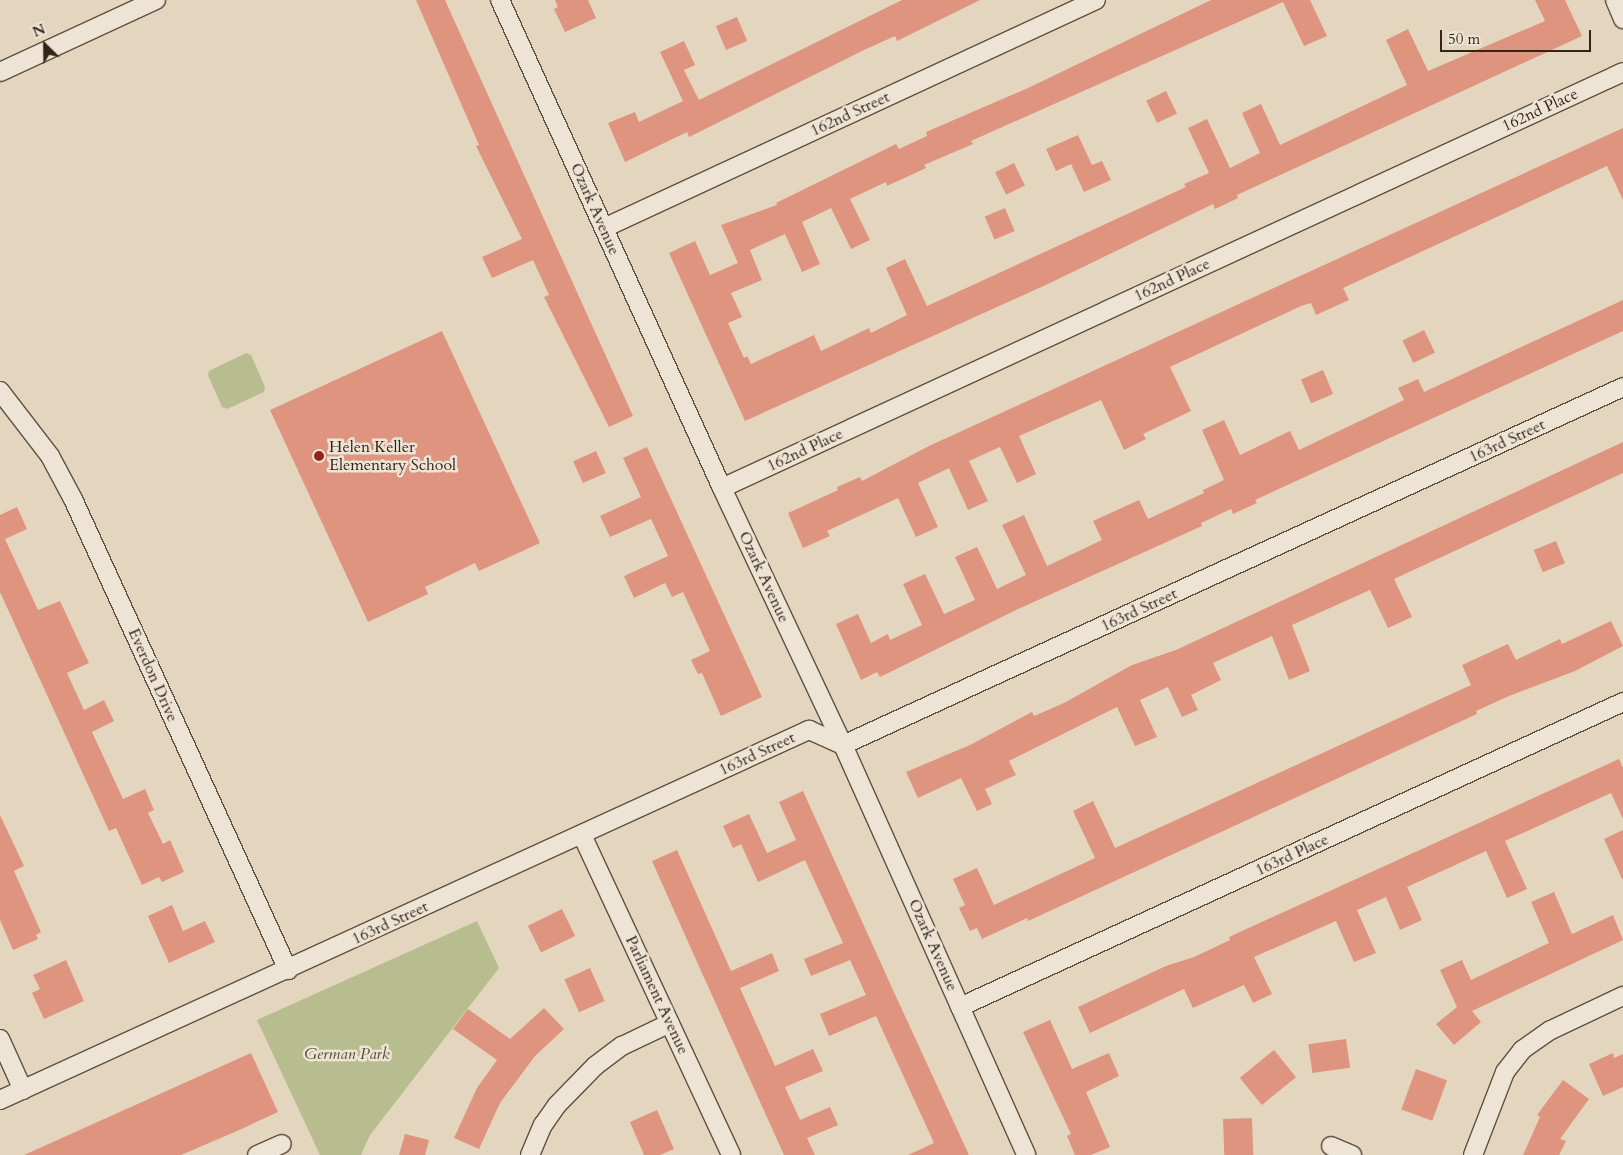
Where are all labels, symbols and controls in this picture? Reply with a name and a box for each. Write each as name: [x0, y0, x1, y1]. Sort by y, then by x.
north arrow: [20, 20, 70, 70]
text: N: [30, 20, 48, 42]
scale bar: [1443, 20, 1594, 52]
text: 50 m: [1448, 29, 1480, 49]
street label: 162nd Place: [1499, 84, 1581, 136]
street label: 162nd Street: [807, 87, 893, 141]
street label: Ozark Avenue: [566, 160, 624, 258]
street label: 162nd Place: [1131, 254, 1213, 306]
street label: 163rd Street: [1466, 415, 1548, 467]
street label: 162nd Place: [764, 424, 846, 476]
place label: Helen Keller Elementary School: [329, 437, 456, 475]
marker: Helen Keller Elementary School: [313, 450, 325, 462]
street label: Ozark Avenue: [734, 528, 794, 626]
street label: 163rd Street: [1098, 584, 1180, 636]
street label: Everdon Drive: [124, 625, 182, 725]
street label: 163rd Street: [716, 728, 798, 780]
street label: 163rd Place: [1252, 830, 1332, 880]
street label: Ozark Avenue: [904, 896, 962, 994]
street label: 163rd Street: [349, 897, 431, 949]
street label: Parliament Avenue: [621, 933, 693, 1057]
park label: German Park: [304, 1044, 390, 1064]

